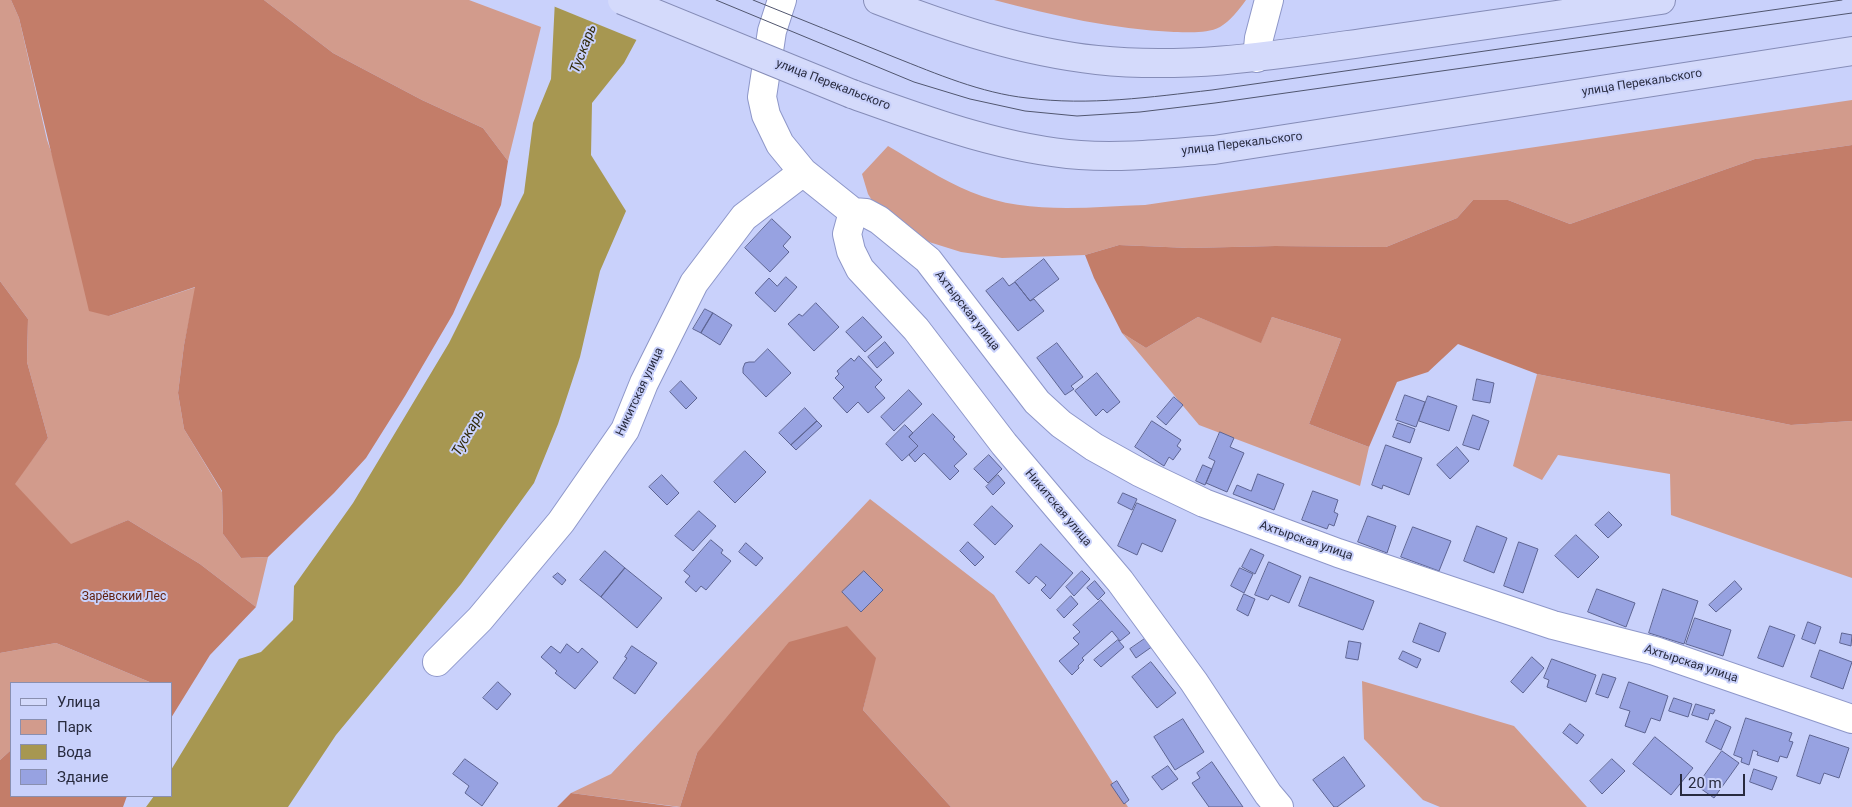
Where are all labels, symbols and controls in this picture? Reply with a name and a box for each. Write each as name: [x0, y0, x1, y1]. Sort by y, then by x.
water label: Тускарь: [567, 22, 601, 76]
street label: улица Перекальского: [774, 56, 892, 114]
street label: улица Перекальского: [1581, 66, 1703, 100]
street label: улица Перекальского: [1181, 129, 1303, 159]
street label: Ахтырская улица: [931, 268, 1003, 354]
street label: Никитская улица: [613, 345, 667, 439]
water label: Тускарь: [449, 407, 489, 459]
street label: Никитская улица: [1022, 467, 1094, 549]
street label: Ахтырская улица: [1258, 518, 1354, 564]
park label: Зарёвский Лес: [82, 590, 166, 604]
street label: Ахтырская улица: [1642, 642, 1740, 686]
legend: [10, 682, 172, 797]
text: Улица: [57, 693, 100, 711]
text: Парк: [57, 718, 92, 736]
text: Вода: [57, 743, 92, 761]
scale bar: [1682, 764, 1747, 796]
text: Здание: [57, 768, 108, 786]
text: 20 m: [1688, 774, 1722, 792]

